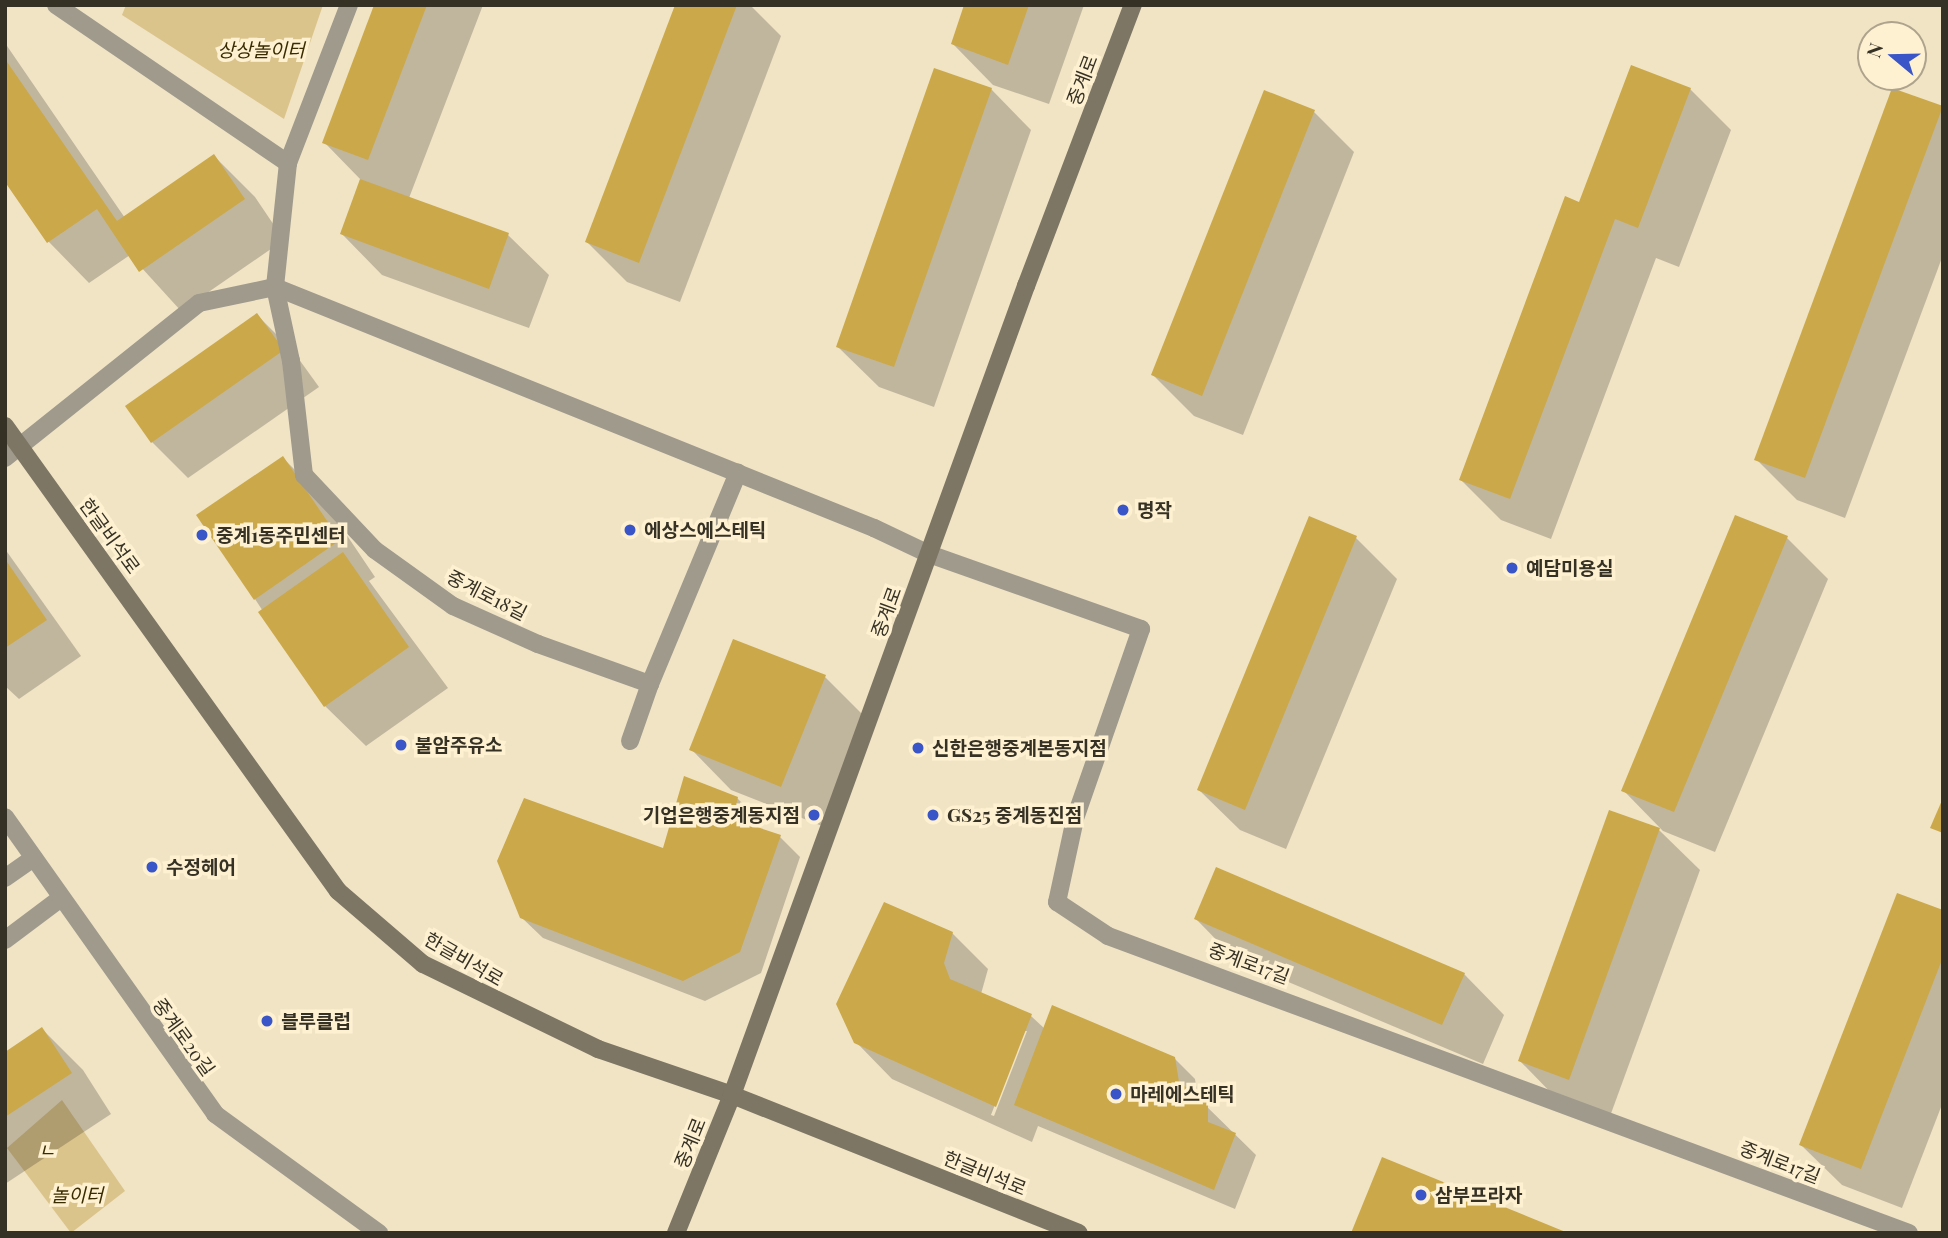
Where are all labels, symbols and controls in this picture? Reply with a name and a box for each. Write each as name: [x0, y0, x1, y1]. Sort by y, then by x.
north arrow: [1857, 21, 1927, 91]
park label: 상상놀이터: [217, 39, 305, 61]
text: N: [1860, 39, 1889, 61]
street label: 중계로: [1062, 51, 1102, 109]
street label: 한글비석로: [75, 494, 145, 578]
place label: 명작: [1137, 499, 1172, 521]
marker: 명작: [1115, 502, 1131, 518]
place label: 에상스에스테틱: [644, 519, 766, 541]
marker: 에상스에스테틱: [622, 522, 638, 538]
place label: 중계1동주민센터: [216, 524, 346, 546]
marker: 중계1동주민센터: [194, 527, 210, 543]
place label: 예담미용실: [1526, 557, 1613, 579]
marker: 예담미용실: [1504, 560, 1520, 576]
street label: 중계로18길: [443, 565, 531, 625]
street label: 중계로: [866, 583, 906, 641]
place label: 불암주유소: [415, 734, 502, 756]
marker: 불암주유소: [393, 737, 409, 753]
place label: 신한은행중계본동지점: [932, 737, 1107, 759]
marker: 신한은행중계본동지점: [910, 740, 926, 756]
place label: 기업은행중계동지점: [643, 804, 800, 826]
place label: GS25 중계동진점: [947, 804, 1083, 826]
marker: 기업은행중계동지점: [806, 807, 822, 823]
marker: GS25 중계동진점: [925, 807, 941, 823]
place label: 수정헤어: [166, 856, 236, 878]
marker: 수정헤어: [144, 859, 160, 875]
street label: 한글비석로: [420, 927, 508, 991]
street label: 중계로17길: [1205, 938, 1293, 988]
street label: 중계로20길: [148, 994, 220, 1080]
place label: 블루클럽: [281, 1010, 351, 1032]
marker: 블루클럽: [259, 1013, 275, 1029]
place label: 마레에스테틱: [1130, 1083, 1235, 1105]
marker: 마레에스테틱: [1108, 1086, 1124, 1102]
street label: 중계로: [670, 1114, 710, 1172]
street label: 중계로17길: [1736, 1136, 1824, 1188]
park label: ㄴ: [38, 1139, 56, 1161]
street label: 한글비석로: [940, 1146, 1030, 1200]
park label: 놀이터: [51, 1184, 103, 1206]
place label: 삼부프라자: [1435, 1184, 1522, 1206]
marker: 삼부프라자: [1413, 1187, 1429, 1203]

